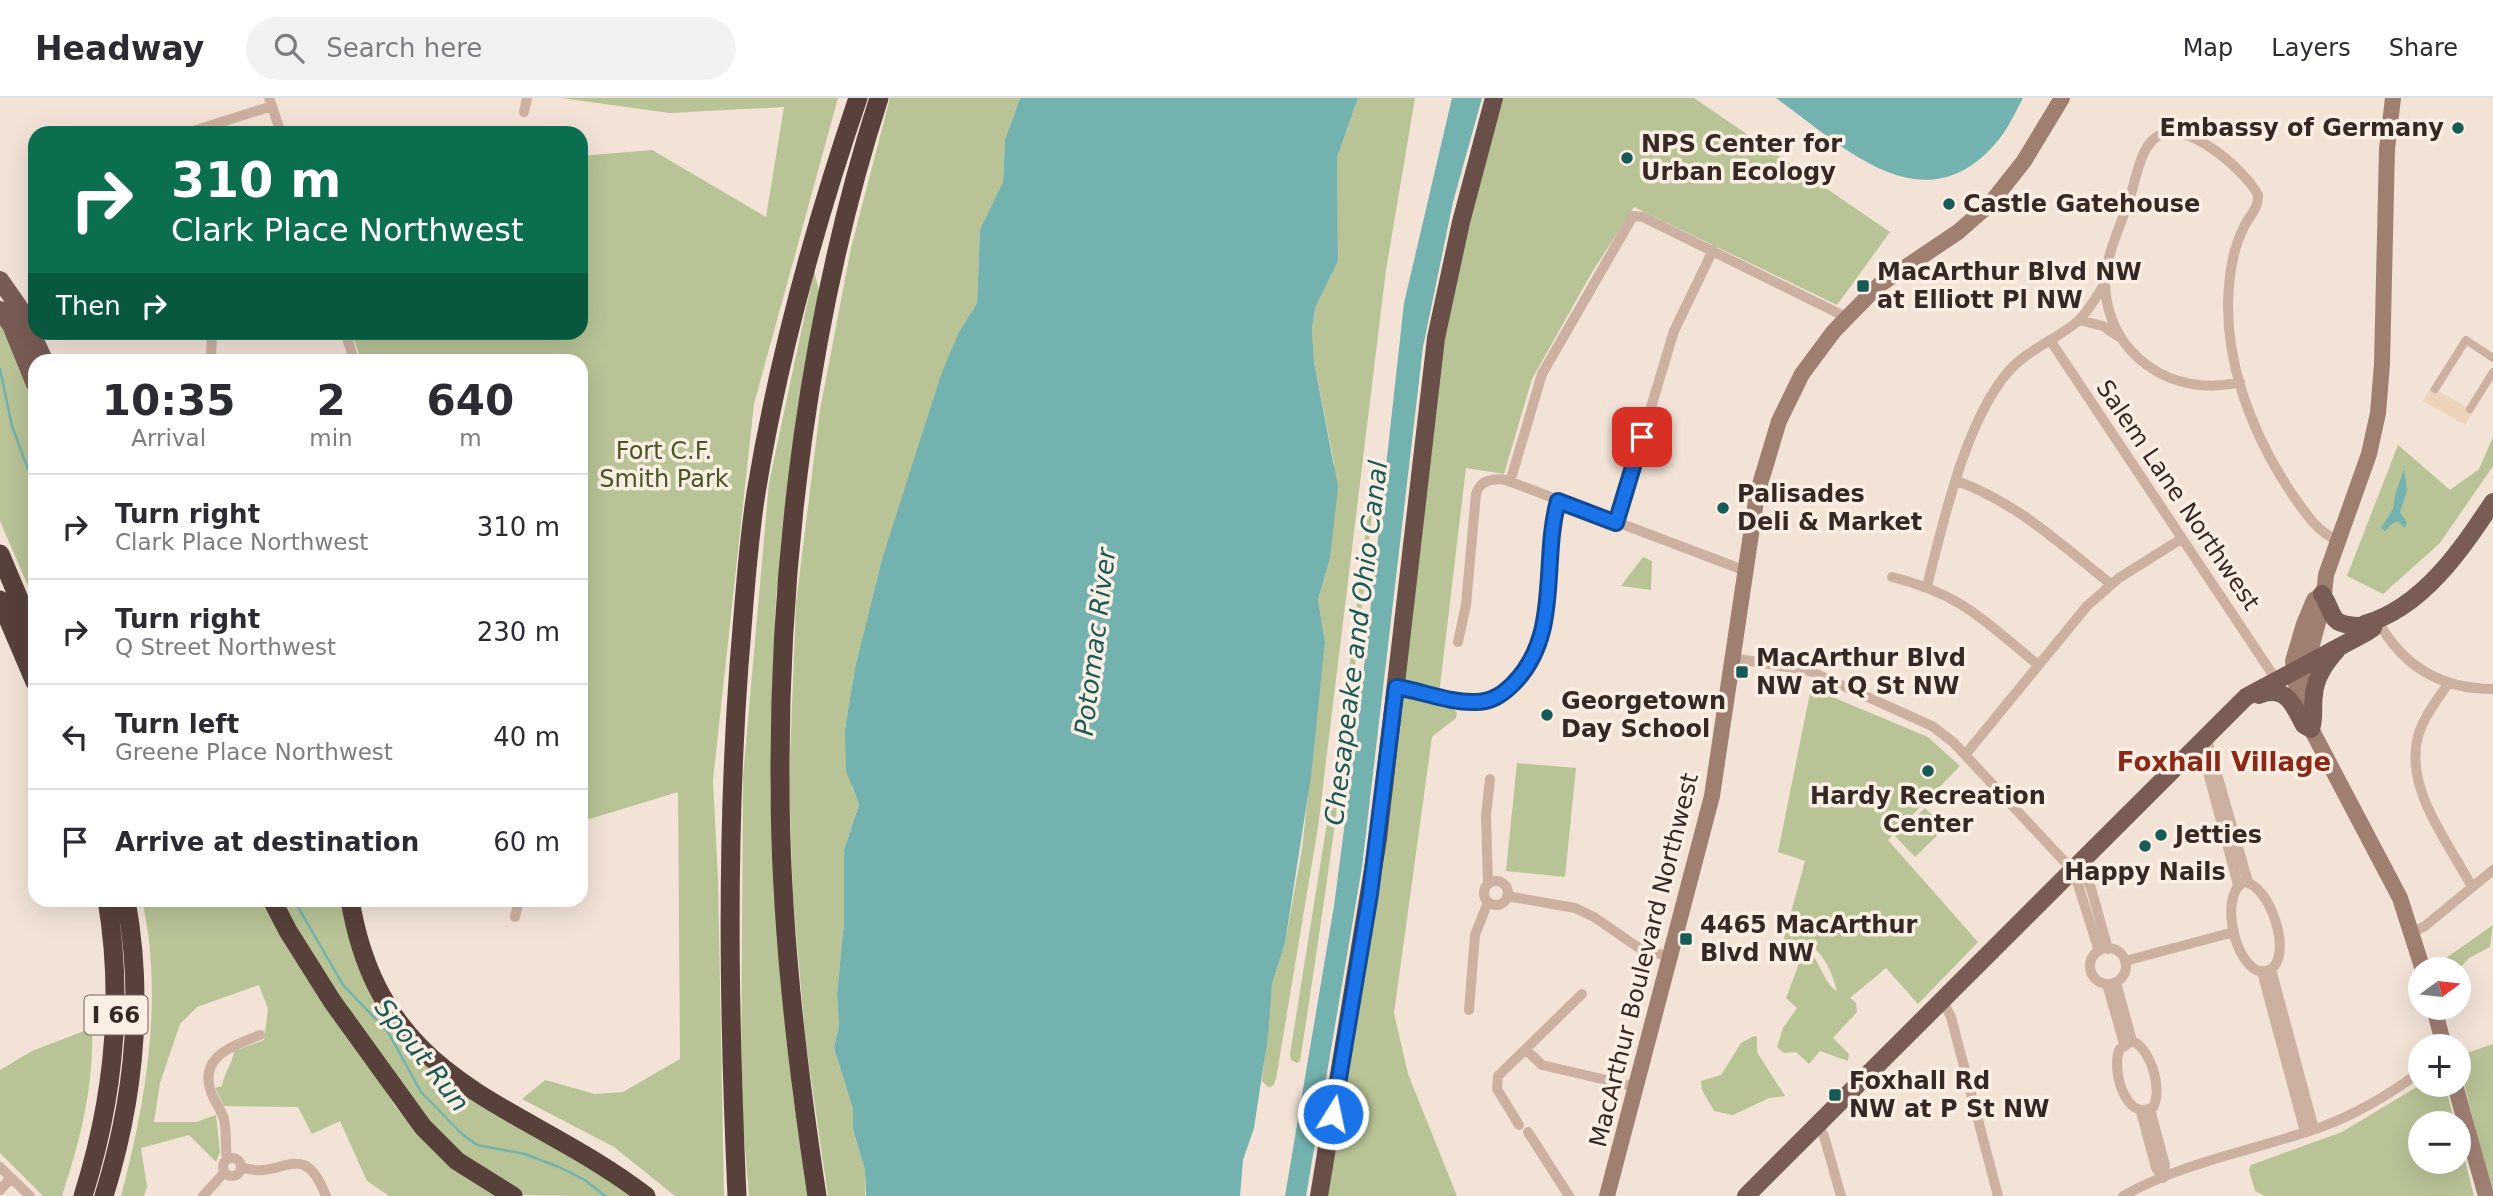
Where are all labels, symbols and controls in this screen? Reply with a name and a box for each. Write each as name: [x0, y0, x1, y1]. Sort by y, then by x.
search box: [246, 17, 736, 80]
text: Headway: [35, 29, 204, 68]
icon: search: [270, 29, 308, 67]
text: Search here: [326, 33, 482, 63]
text: Map: [2183, 34, 2233, 62]
text: Layers: [2271, 34, 2351, 62]
text: Share: [2389, 34, 2458, 62]
place label: Embassy of Germany: [2160, 114, 2444, 142]
marker: Embassy of Germany: [2450, 120, 2466, 136]
place label: NPS Center for Urban Ecology: [1641, 130, 1842, 186]
marker: NPS Center for Urban Ecology: [1619, 150, 1635, 166]
text: 310 m: [171, 152, 341, 209]
icon: right: [56, 154, 147, 245]
place label: Castle Gatehouse: [1963, 190, 2200, 218]
marker: Castle Gatehouse: [1941, 196, 1957, 212]
text: Clark Place Northwest: [171, 211, 524, 249]
place label: MacArthur Blvd NW at Elliott Pl NW: [1877, 258, 2142, 314]
marker: MacArthur Blvd NW at Elliott Pl NW: [1855, 278, 1871, 294]
icon: right: [135, 287, 173, 325]
text: Then: [56, 291, 121, 321]
street label: Salem Lane Northwest: [2090, 375, 2266, 615]
text: 10:35: [102, 376, 236, 425]
text: 2: [316, 376, 346, 425]
text: 640: [427, 376, 514, 425]
pin: [1612, 407, 1672, 467]
icon: arrive: [1623, 418, 1661, 456]
text: Arrival: [131, 425, 206, 451]
text: min: [309, 425, 353, 451]
text: m: [459, 425, 482, 451]
park label: Fort C.F. Smith Park: [599, 437, 729, 493]
water label: Chesapeake and Ohio Canal: [1319, 458, 1393, 827]
place label: Palisades Deli & Market: [1737, 480, 1922, 536]
text: Turn right: [115, 499, 260, 529]
marker: Palisades Deli & Market: [1715, 500, 1731, 516]
icon: right: [56, 508, 94, 546]
text: 310 m: [477, 512, 560, 542]
text: Clark Place Northwest: [115, 529, 368, 555]
water label: Potomac River: [1069, 544, 1122, 738]
text: Turn right: [115, 604, 260, 634]
icon: right: [56, 613, 94, 651]
text: 230 m: [477, 617, 560, 647]
text: Q Street Northwest: [115, 634, 336, 660]
place label: MacArthur Blvd NW at Q St NW: [1756, 644, 1966, 700]
marker: MacArthur Blvd NW at Q St NW: [1734, 664, 1750, 680]
place label: Georgetown Day School: [1561, 687, 1726, 743]
marker: Georgetown Day School: [1539, 707, 1555, 723]
text: Turn left: [115, 709, 239, 739]
icon: left: [56, 718, 94, 756]
text: 40 m: [493, 722, 560, 752]
text: Greene Place Northwest: [115, 739, 393, 765]
district label: Foxhall Village: [2117, 747, 2331, 777]
marker: Hardy Recreation Center: [1920, 763, 1936, 779]
street label: MacArthur Boulevard Northwest: [1584, 770, 1704, 1150]
place label: Hardy Recreation Center: [1810, 782, 2046, 838]
place label: Jetties: [2173, 821, 2262, 849]
icon: arrive: [56, 823, 94, 861]
text: Arrive at destination: [115, 827, 419, 857]
text: 60 m: [493, 827, 560, 857]
marker: Jetties: [2153, 827, 2169, 843]
marker: Happy Nails: [2137, 838, 2153, 854]
place label: Happy Nails: [2064, 858, 2226, 886]
place label: 4465 MacArthur Blvd NW: [1700, 911, 1918, 967]
marker: 4465 MacArthur Blvd NW: [1678, 931, 1694, 947]
north arrow: [2408, 957, 2471, 1020]
map controls: [2408, 957, 2471, 1174]
water label: Spout Run: [369, 993, 475, 1117]
road number: I 66: [85, 996, 148, 1034]
button: +: [2408, 1034, 2471, 1097]
place label: Foxhall Rd NW at P St NW: [1849, 1067, 2050, 1123]
position arrow: [1296, 1077, 1370, 1151]
marker: Foxhall Rd NW at P St NW: [1827, 1087, 1843, 1103]
button: −: [2408, 1111, 2471, 1174]

